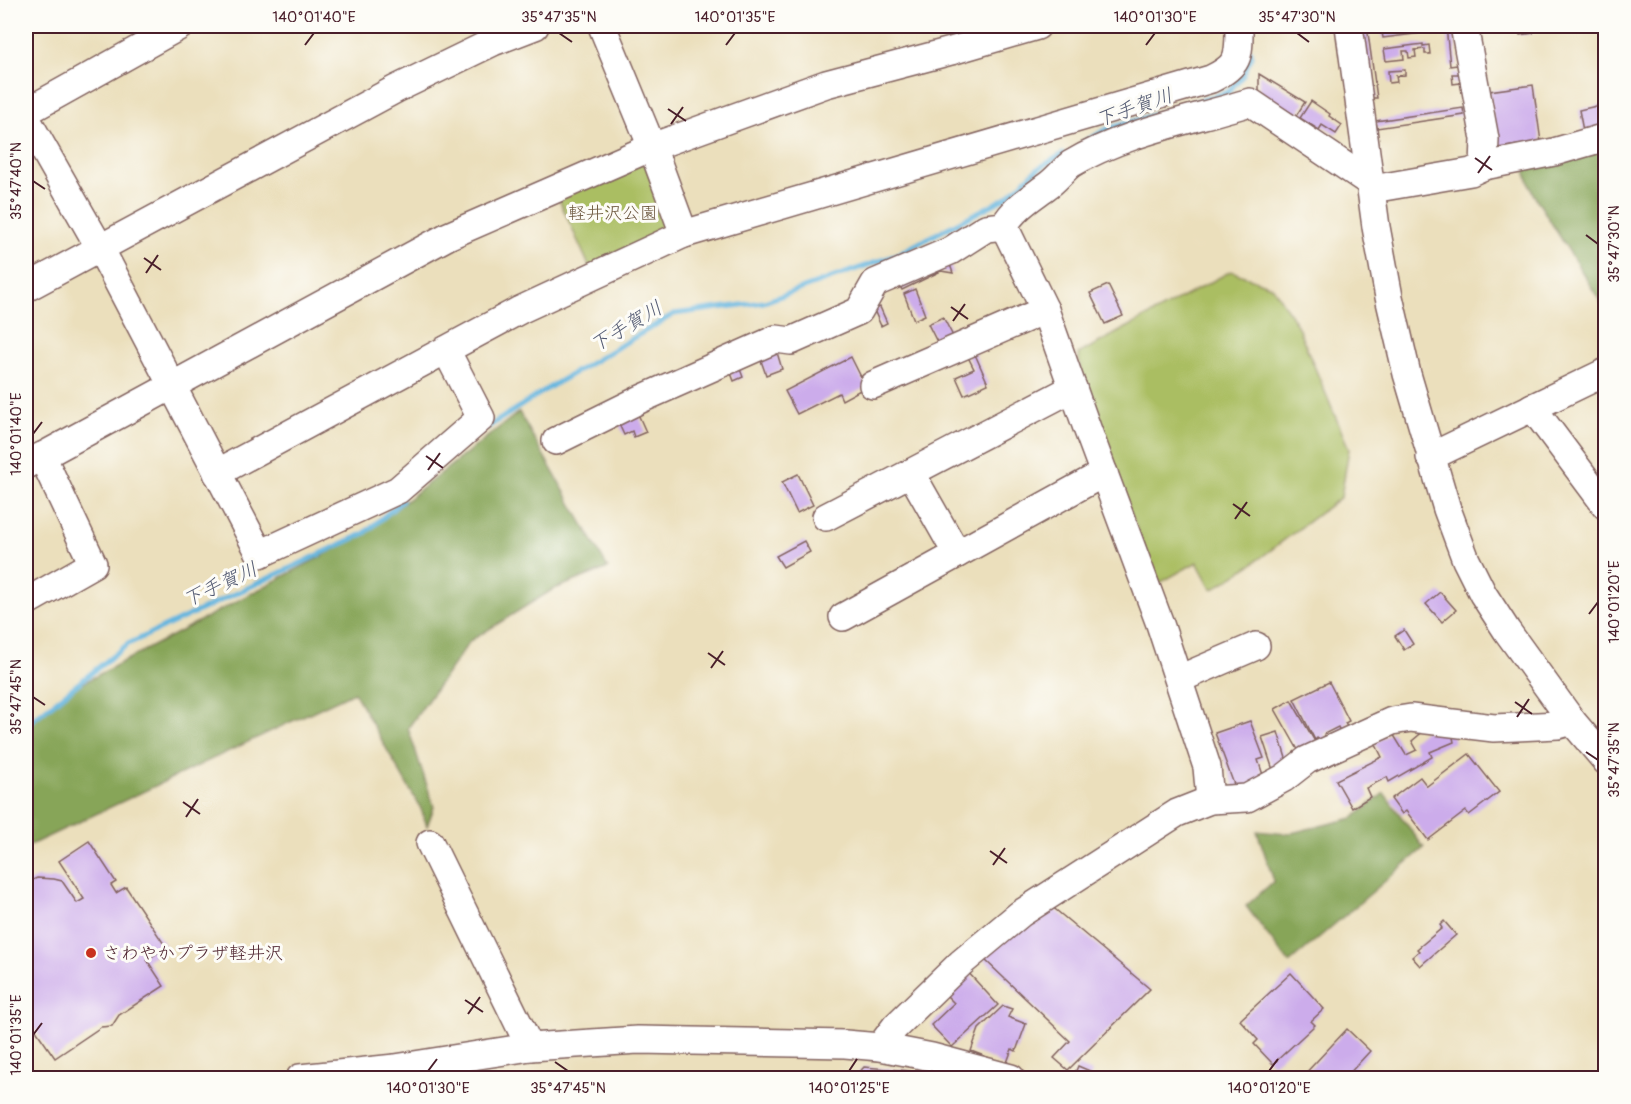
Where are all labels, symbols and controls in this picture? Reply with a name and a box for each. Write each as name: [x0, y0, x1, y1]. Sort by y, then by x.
text: 140°01'40"E: [272, 8, 356, 27]
text: 35°47'35"N: [521, 8, 597, 27]
text: 140°01'35"E: [695, 8, 776, 27]
text: 140°01'30"E: [1114, 8, 1197, 27]
text: 35°47'30"N: [1258, 8, 1336, 27]
water label: 下手賀川: [1092, 83, 1176, 132]
text: 35°47'40"N: [7, 142, 26, 220]
park label: 軽井沢公園: [568, 202, 658, 225]
text: 35°47'30"N: [1605, 205, 1624, 283]
water label: 下手賀川: [586, 295, 667, 358]
text: 140°01'40"E: [7, 392, 26, 476]
water label: 下手賀川: [179, 556, 262, 613]
text: 140°01'20"E: [1605, 560, 1624, 643]
text: 35°47'45"N: [7, 659, 26, 735]
text: 35°47'35"N: [1605, 722, 1624, 798]
place label: さわやかプラザ軽井沢: [103, 942, 283, 965]
marker: さわやかプラザ軽井沢: [84, 946, 98, 960]
text: 140°01'35"E: [7, 994, 26, 1075]
text: 140°01'30"E: [387, 1079, 470, 1098]
text: 35°47'45"N: [530, 1079, 606, 1098]
text: 140°01'25"E: [809, 1079, 890, 1098]
text: 140°01'20"E: [1228, 1079, 1311, 1098]

